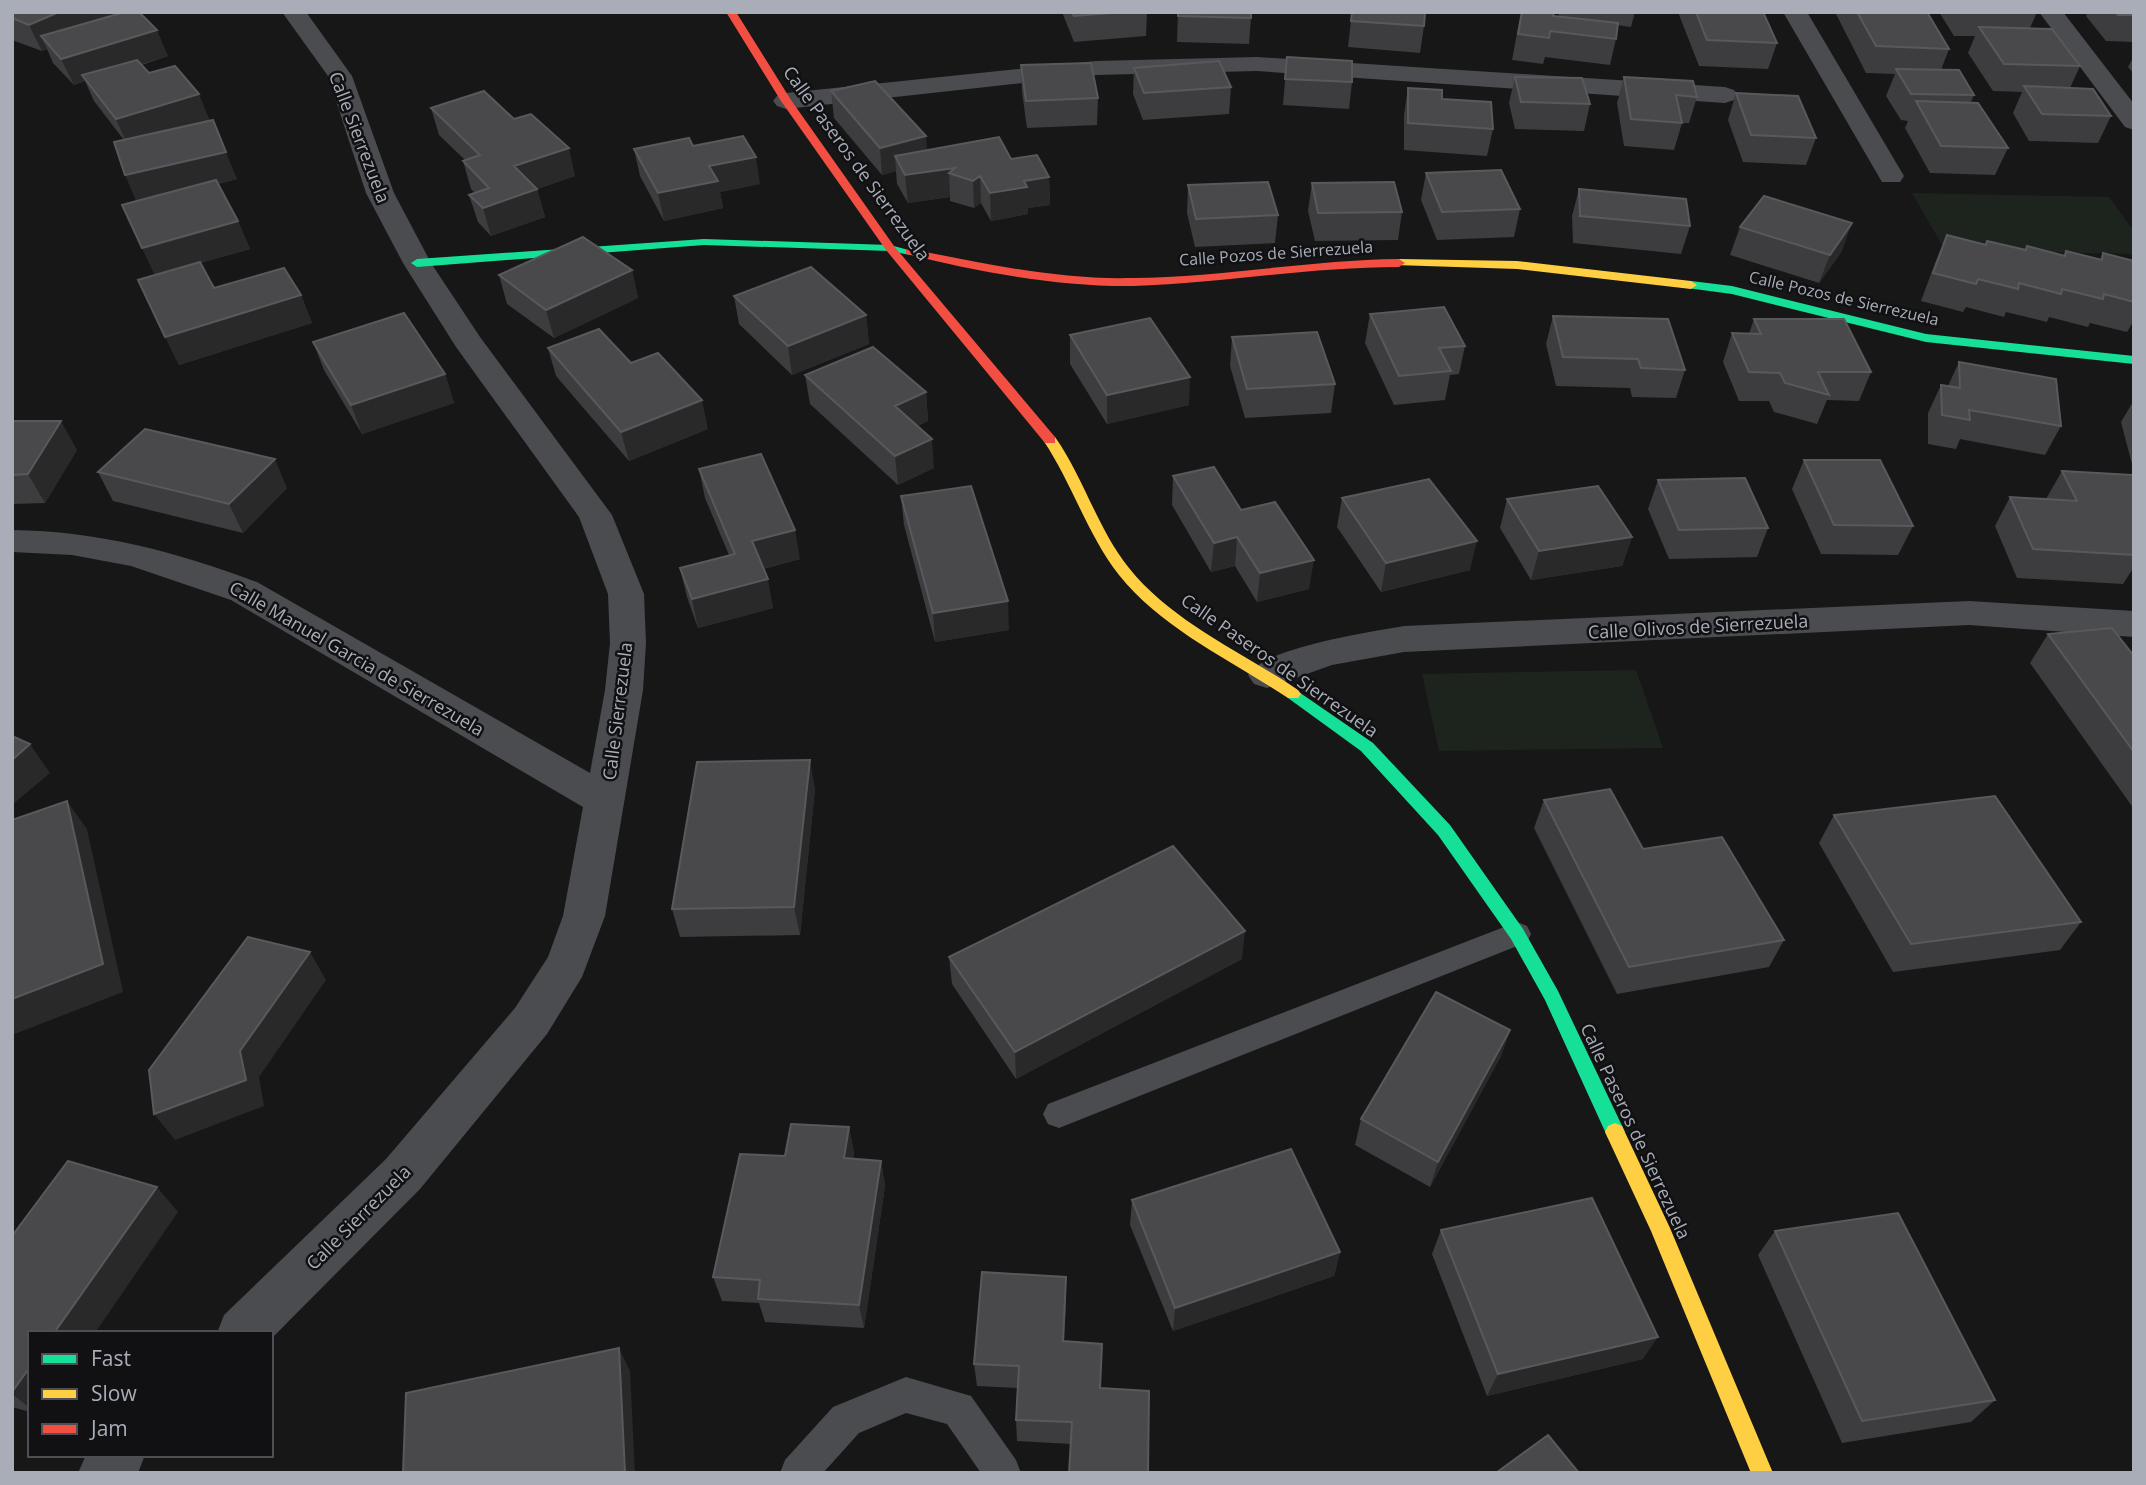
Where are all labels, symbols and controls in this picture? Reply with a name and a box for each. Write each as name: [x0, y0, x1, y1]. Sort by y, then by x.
street label: Calle Paseros de Sierrezuela: [778, 61, 936, 265]
street label: Calle Sierrezuela: [324, 68, 396, 206]
street label: Calle Pozos de Sierrezuela: [1178, 235, 1374, 271]
street label: Calle Pozos de Sierrezuela: [1747, 265, 1941, 331]
street label: Calle Manuel Garcia de Sierrezuela: [225, 575, 489, 741]
street label: Calle Paseros de Sierrezuela: [1177, 588, 1383, 742]
street label: Calle Olivos de Sierrezuela: [1587, 608, 1809, 644]
street label: Calle Sierrezuela: [597, 641, 637, 781]
street label: Calle Paseros de Sierrezuela: [1575, 1019, 1697, 1243]
street label: Calle Sierrezuela: [300, 1159, 416, 1275]
legend: [28, 1331, 273, 1457]
text: Fast: [91, 1344, 131, 1372]
text: Slow: [91, 1379, 137, 1407]
text: Jam: [89, 1414, 128, 1442]

